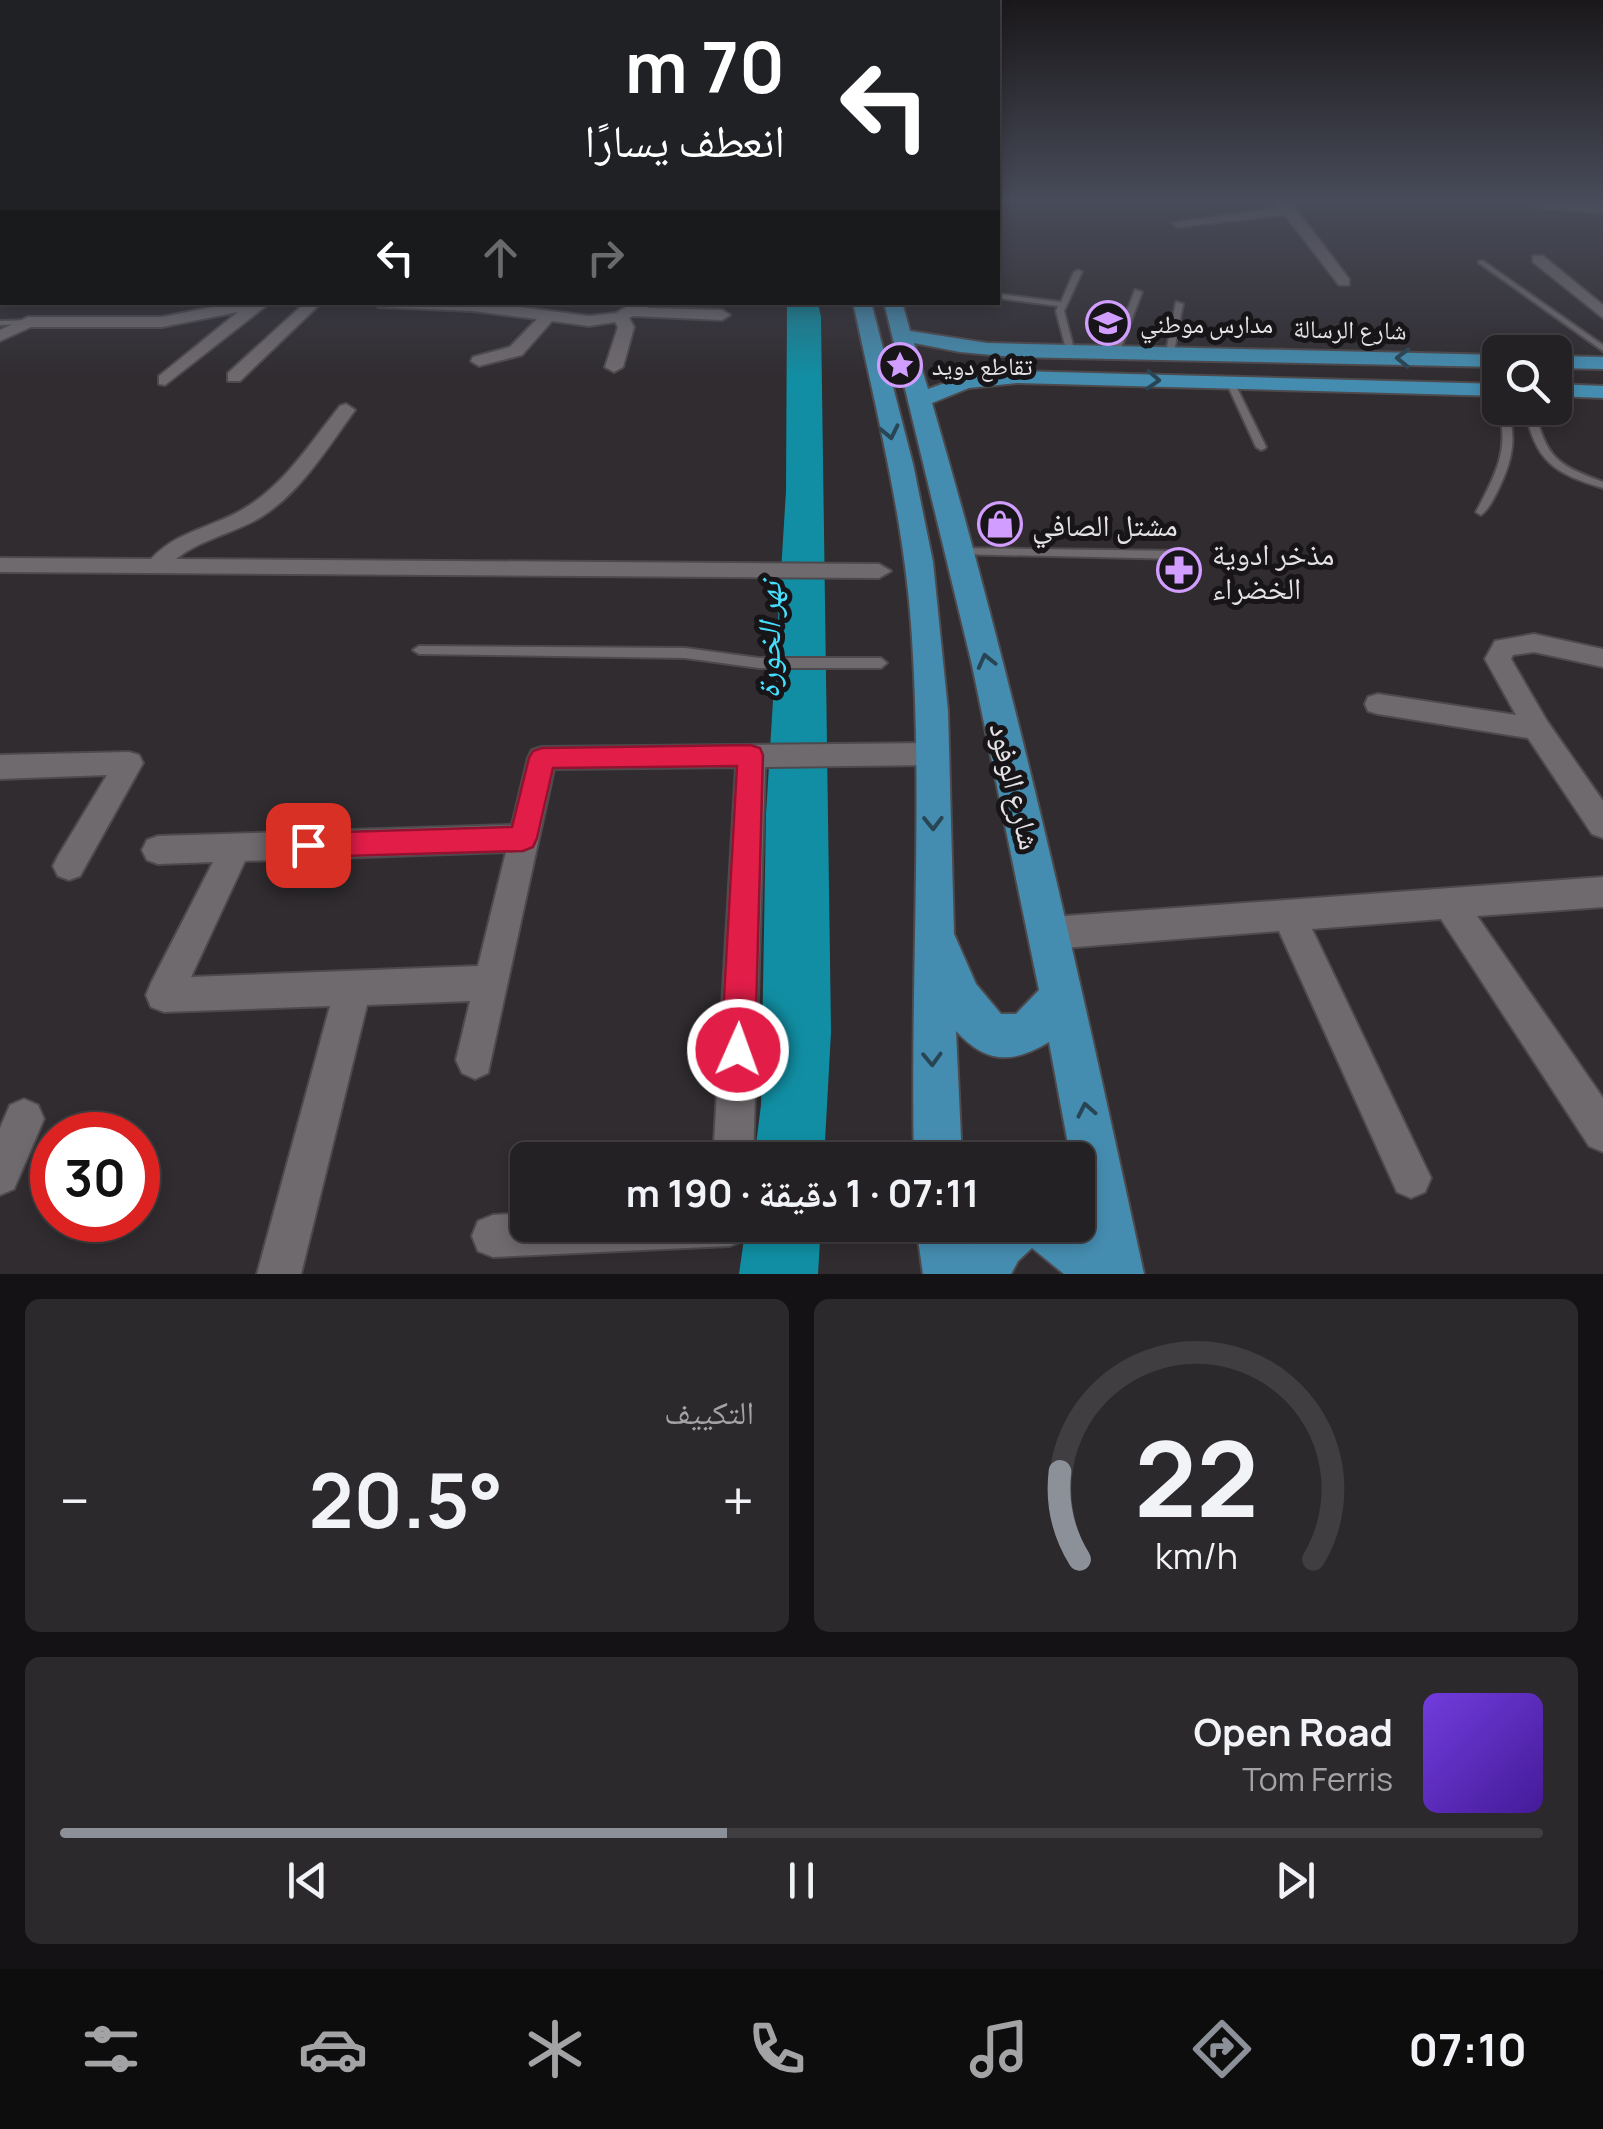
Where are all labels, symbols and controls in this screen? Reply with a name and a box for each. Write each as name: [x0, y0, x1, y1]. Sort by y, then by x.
text: 70 m: [625, 18, 785, 114]
icon: left: [820, 40, 950, 170]
text: انعطف يسارًا: [584, 109, 785, 171]
icon: left: [368, 230, 423, 285]
icon: ahead: [473, 230, 528, 285]
icon: right: [578, 230, 633, 285]
school or university icon: مدارس موطني: [1085, 300, 1131, 346]
place label: مدارس موطني: [1140, 306, 1273, 344]
street label: شارع الرسالة: [1293, 311, 1407, 347]
map controls: [1482, 335, 1572, 425]
button: search: [1482, 335, 1572, 425]
place icon: تقاطع دويد: [877, 342, 923, 388]
place label: تقاطع دويد: [932, 348, 1032, 383]
one-way arrow: [1394, 348, 1410, 369]
one-way arrow: [1145, 369, 1161, 390]
one-way arrow: [879, 423, 900, 440]
shop icon: مشتل الصافي: [977, 501, 1023, 547]
place label: مشتل الصافي: [1032, 504, 1178, 549]
place label: مذخر ادوية الخضراء: [1212, 533, 1335, 608]
pharmacy icon: مذخر ادوية الخضراء: [1156, 547, 1202, 593]
water label: نهر الخورة: [745, 577, 791, 699]
one-way arrow: [976, 653, 997, 670]
street label: شارع الوفود: [980, 718, 1052, 854]
pin: [266, 803, 351, 888]
one-way arrow: [923, 816, 944, 832]
icon: arrive: [281, 818, 336, 873]
position arrow: [686, 998, 790, 1102]
one-way arrow: [922, 1052, 943, 1068]
one-way arrow: [1076, 1101, 1097, 1118]
speed limit sign: 30: [30, 1112, 160, 1242]
text: 07:11 · 1 دقيقة · 190 m: [626, 1166, 979, 1218]
text: التكييف: [664, 1390, 754, 1434]
text: 22: [1134, 1406, 1258, 1548]
text: 20.5°: [309, 1448, 503, 1551]
text: −: [60, 1462, 90, 1538]
text: +: [722, 1462, 754, 1538]
text: km/h: [1154, 1531, 1238, 1580]
text: Open Road: [1194, 1705, 1393, 1757]
text: Tom Ferris: [1242, 1757, 1393, 1801]
icon: previous: [280, 1853, 335, 1908]
icon: pause: [774, 1853, 829, 1908]
icon: next: [1268, 1853, 1323, 1908]
icon: filters: [76, 2014, 146, 2084]
icon: car: [298, 2014, 368, 2084]
icon: climate: [520, 2014, 590, 2084]
icon: phone: [742, 2014, 812, 2084]
icon: music: [964, 2014, 1034, 2084]
icon: directions: [1187, 2014, 1257, 2084]
text: 07:10: [1409, 2018, 1527, 2080]

